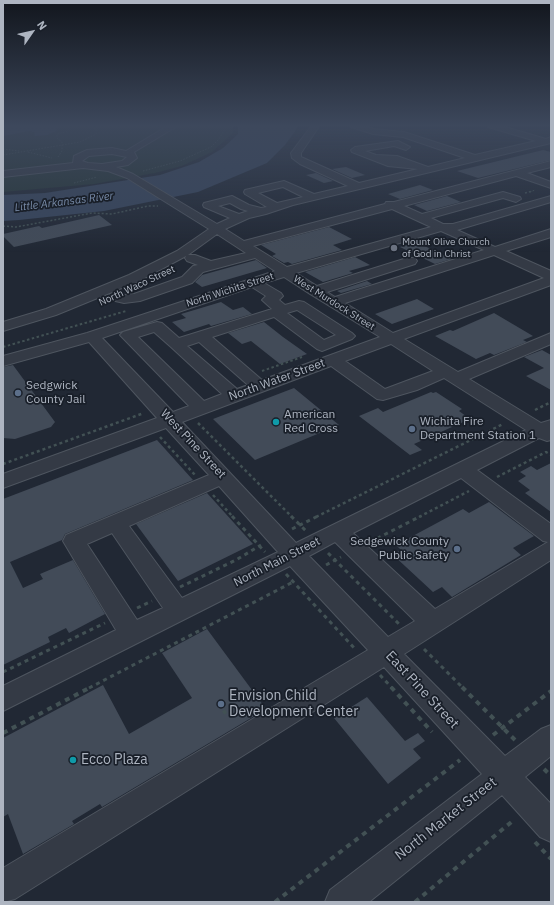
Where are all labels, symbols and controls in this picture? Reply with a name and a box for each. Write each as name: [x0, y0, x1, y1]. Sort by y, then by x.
north arrow: [12, 12, 52, 52]
text: N: [34, 18, 50, 33]
water label: Little Arkansas River: [14, 189, 114, 215]
place label: Mount Olive Church of God in Christ: [402, 236, 490, 260]
marker: Mount Olive Church of God in Christ: [389, 243, 399, 253]
street label: North Waco Street: [97, 263, 177, 309]
street label: North Wichita Street: [185, 270, 275, 310]
street label: West Murdock Street: [291, 273, 377, 333]
street label: North Water Street: [227, 356, 327, 404]
place label: Sedgwick County Jail: [26, 379, 86, 407]
marker: Sedgwick County Jail: [13, 388, 23, 398]
street label: West Pine Street: [157, 406, 229, 482]
place label: American Red Cross: [284, 408, 338, 436]
place label: Wichita Fire Department Station 1: [420, 415, 536, 443]
marker: American Red Cross: [271, 417, 281, 427]
marker: Wichita Fire Department Station 1: [407, 424, 417, 434]
street label: North Main Street: [231, 534, 323, 590]
place label: Sedgewick County Public Safety: [350, 535, 449, 563]
marker: Sedgewick County Public Safety: [452, 544, 462, 554]
street label: East Pine Street: [382, 648, 462, 732]
place label: Envision Child Development Center: [229, 688, 358, 720]
marker: Envision Child Development Center: [216, 699, 226, 709]
place label: Ecco Plaza: [81, 752, 148, 768]
marker: Ecco Plaza: [68, 755, 78, 765]
street label: North Market Street: [392, 774, 500, 864]

